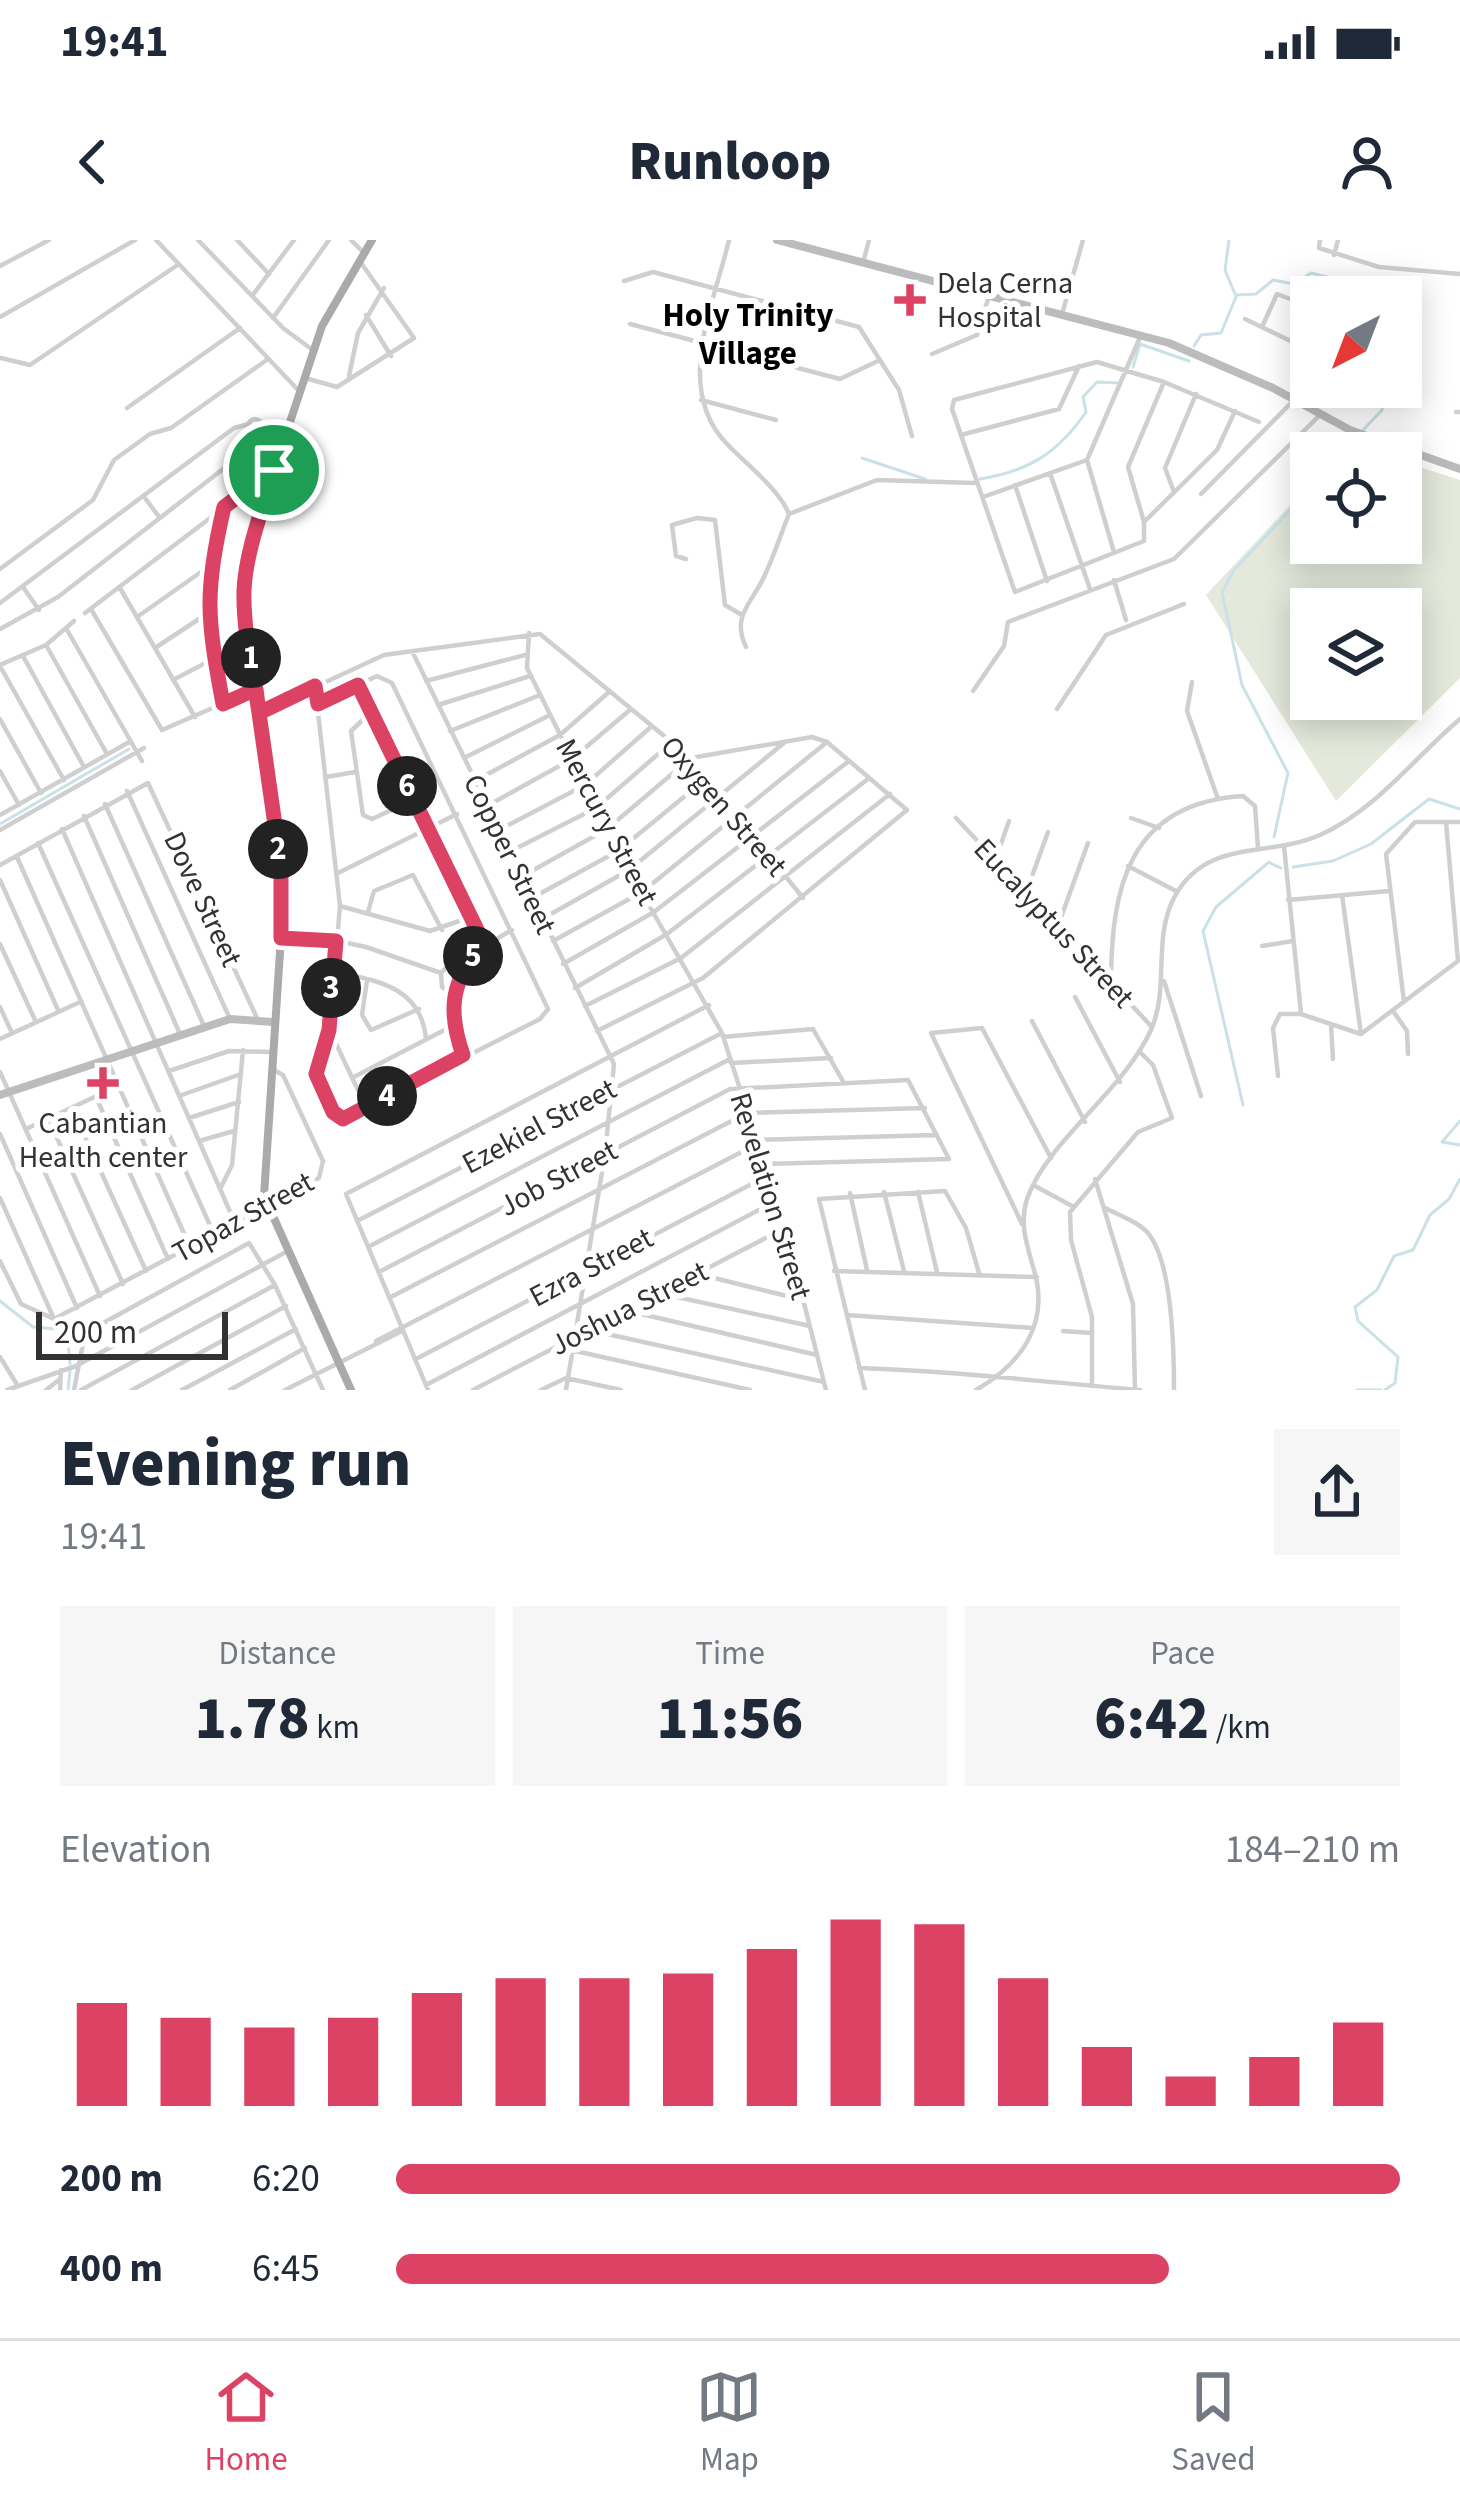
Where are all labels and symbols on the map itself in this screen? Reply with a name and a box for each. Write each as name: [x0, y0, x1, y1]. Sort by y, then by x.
place label: Dela Cerna Hospital: [937, 262, 1073, 339]
north arrow: [1290, 276, 1422, 408]
marker: Dela Cerna Hospital: [894, 284, 926, 316]
district label: Holy Trinity Village: [663, 292, 833, 377]
pin: [223, 419, 325, 521]
pin: 1: [221, 628, 281, 688]
street label: Oxygen Street: [650, 727, 797, 886]
street label: Mercury Street: [545, 731, 669, 913]
pin: 6: [377, 756, 437, 816]
street label: Copper Street: [452, 767, 567, 941]
pin: 2: [248, 819, 308, 879]
street label: Dove Street: [153, 825, 253, 974]
street label: Eucalyptus Street: [963, 829, 1144, 1018]
pin: 5: [443, 926, 503, 986]
pin: 3: [301, 958, 361, 1018]
pin: 4: [357, 1066, 417, 1126]
marker: Cabantian Health center: [87, 1067, 119, 1099]
street label: Ezekiel Street: [455, 1068, 624, 1185]
street label: Revelation Street: [719, 1087, 822, 1305]
place label: Cabantian Health center: [19, 1102, 188, 1179]
street label: Job Street: [491, 1129, 625, 1228]
street label: Topaz Street: [165, 1161, 322, 1274]
street label: Ezra Street: [522, 1217, 661, 1318]
street label: Joshua Street: [543, 1250, 716, 1367]
scale bar: [36, 1306, 228, 1359]

